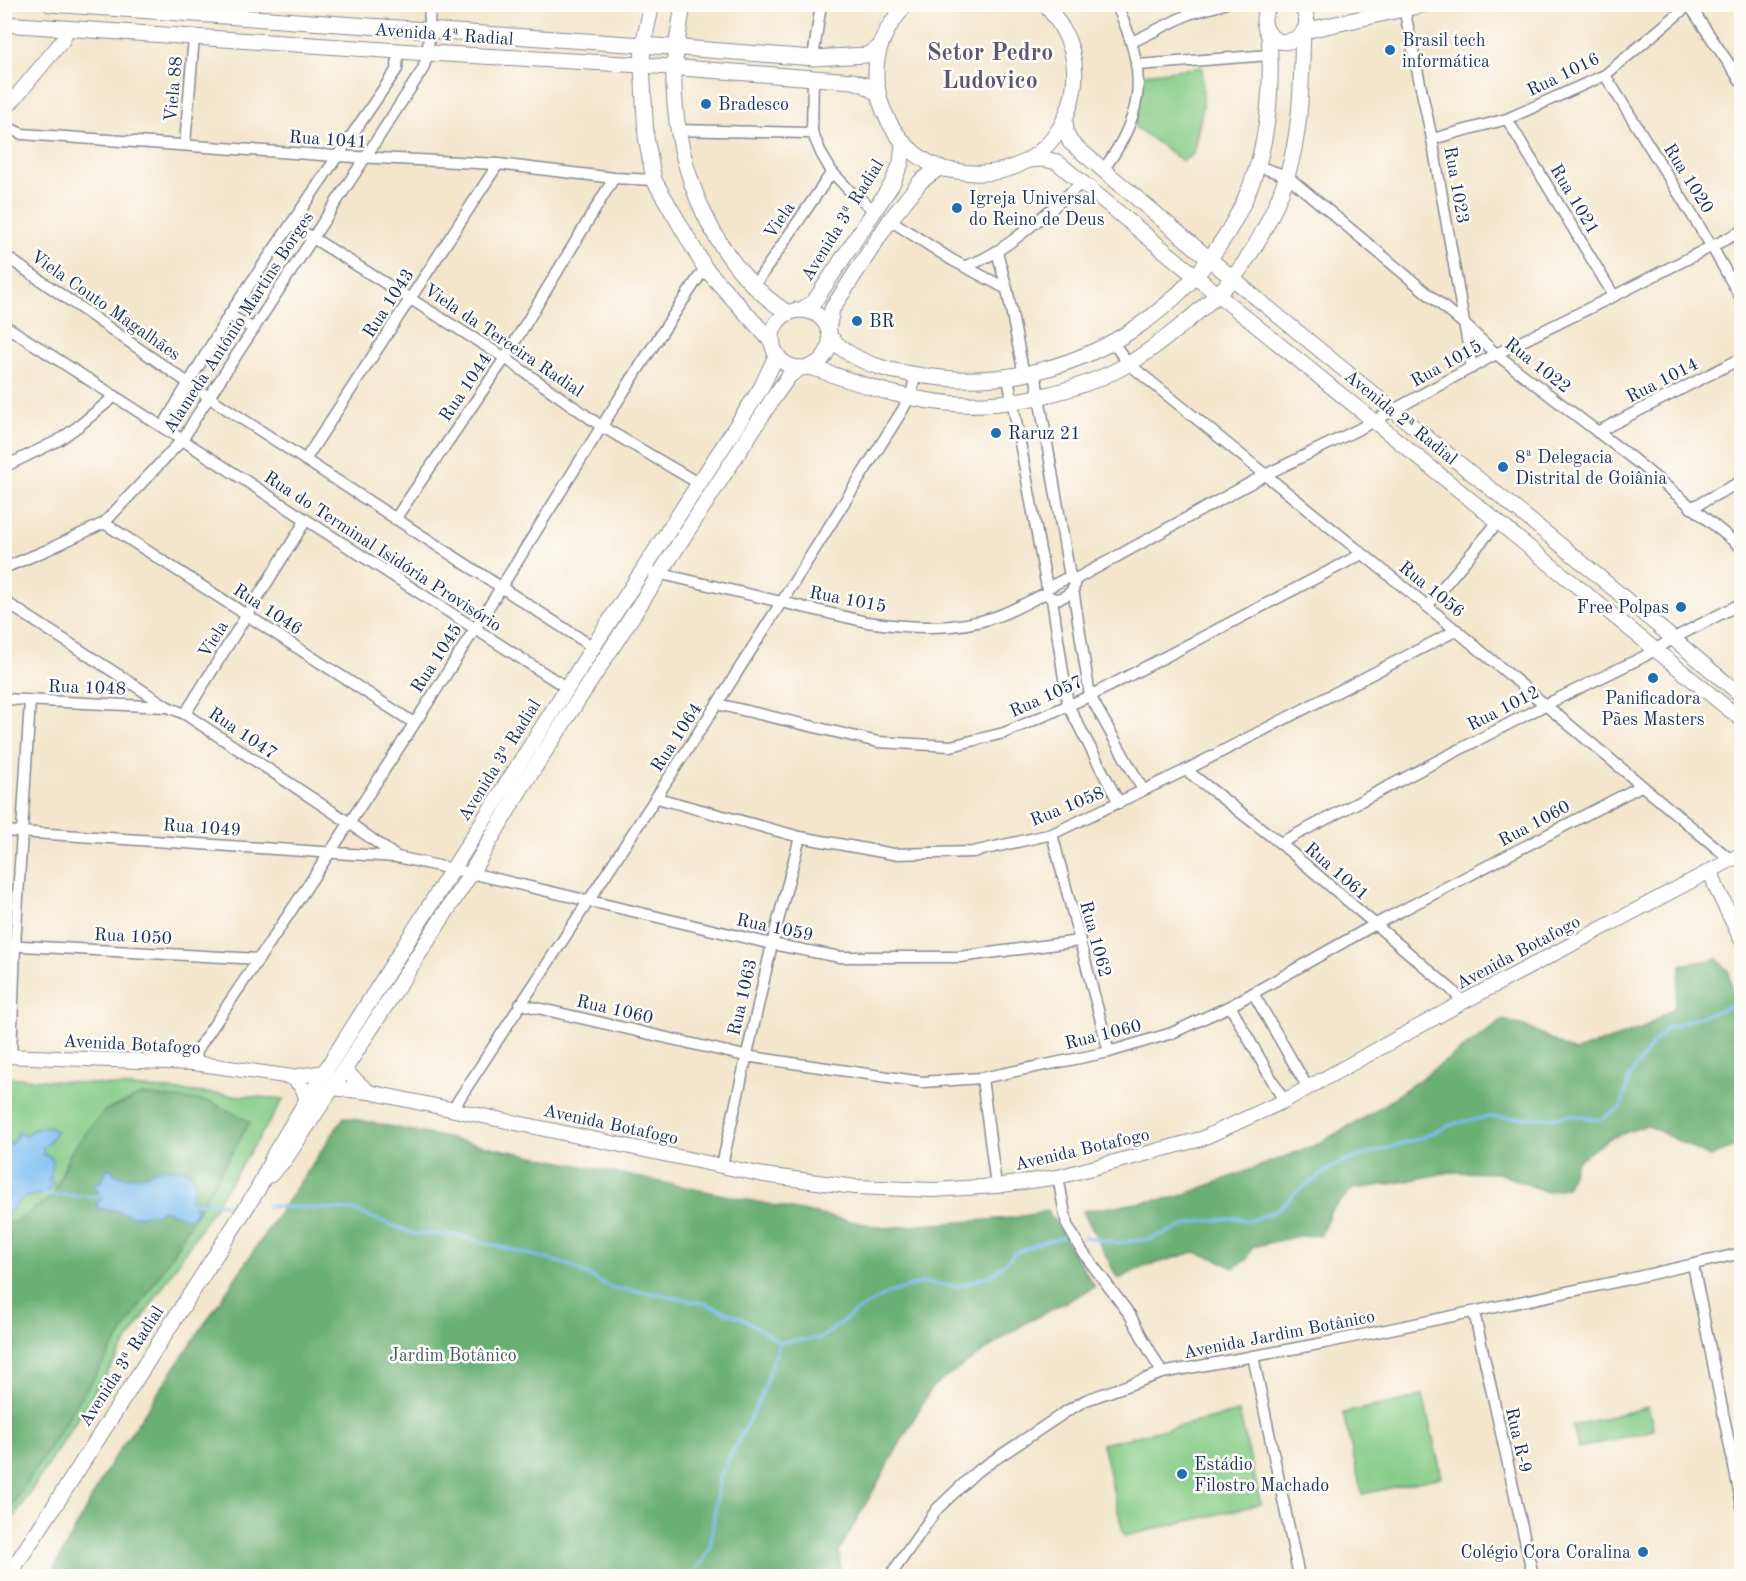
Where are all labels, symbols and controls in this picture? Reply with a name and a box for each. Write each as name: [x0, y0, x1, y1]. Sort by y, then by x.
street label: Avenida 4ª Radial: [374, 21, 514, 49]
place label: Brasil tech informática: [1402, 32, 1490, 71]
district label: Setor Pedro Ludovico: [927, 42, 1053, 94]
marker: Brasil tech informática: [1383, 43, 1397, 57]
street label: Rua 1016: [1524, 50, 1603, 100]
street label: Viela 88: [162, 55, 186, 123]
place label: Bradesco: [718, 96, 789, 114]
marker: Bradesco: [699, 97, 713, 111]
street label: Rua 1041: [288, 128, 368, 152]
street label: Rua 1020: [1660, 141, 1717, 216]
street label: Rua 1023: [1440, 145, 1472, 225]
street label: Avenida 3ª Radial: [798, 156, 888, 284]
street label: Rua 1021: [1546, 161, 1602, 238]
place label: Igreja Universal do Reino de Deus: [969, 190, 1105, 229]
street label: Viela: [761, 199, 799, 242]
marker: Igreja Universal do Reino de Deus: [950, 201, 964, 215]
street label: Alameda Antônio Martins Borges: [160, 208, 317, 437]
street label: Viela Couto Magalhães: [27, 247, 184, 364]
street label: Rua 1043: [360, 266, 418, 341]
street label: Viela da Terceira Radial: [421, 281, 586, 401]
place label: BR: [869, 313, 894, 331]
marker: BR: [850, 314, 864, 328]
street label: Rua 1022: [1501, 335, 1574, 397]
street label: Rua 1015: [1408, 337, 1485, 391]
street label: Rua 1044: [437, 350, 495, 425]
street label: Rua 1014: [1624, 355, 1701, 407]
street label: Avenida 2ª Radial: [1340, 367, 1460, 469]
place label: Raruz 21: [1008, 425, 1081, 443]
marker: Raruz 21: [989, 426, 1003, 440]
place label: 8ª Delegacia Distrital de Goiânia: [1515, 449, 1667, 488]
marker: 8ª Delegacia Distrital de Goiânia: [1496, 460, 1510, 474]
street label: Rua do Terminal Isidória Provisório: [261, 468, 504, 635]
street label: Rua 1056: [1395, 558, 1467, 621]
street label: Rua 1046: [230, 581, 305, 639]
street label: Rua 1015: [808, 584, 888, 616]
place label: Free Polpas: [1577, 599, 1669, 617]
marker: Free Polpas: [1674, 600, 1688, 614]
street label: Viela: [196, 618, 232, 661]
street label: Rua 1045: [408, 621, 466, 696]
marker: Panificadora Pães Masters: [1646, 671, 1660, 685]
street label: Rua 1057: [1007, 673, 1086, 721]
street label: Rua 1048: [48, 678, 126, 698]
street label: Rua 1012: [1465, 683, 1542, 735]
place label: Panificadora Pães Masters: [1601, 690, 1705, 729]
street label: Avenida 3ª Radial: [455, 696, 545, 824]
street label: Rua 1064: [648, 700, 706, 775]
street label: Rua 1047: [205, 705, 280, 763]
street label: Rua 1058: [1028, 784, 1107, 830]
street label: Rua 1060: [1496, 798, 1573, 850]
street label: Rua 1049: [162, 816, 242, 840]
street label: Rua 1061: [1301, 839, 1372, 904]
street label: Rua 1062: [1076, 899, 1114, 979]
street label: Rua 1059: [735, 911, 815, 945]
street label: Avenida Botafogo: [1454, 913, 1583, 993]
street label: Rua 1050: [93, 926, 172, 948]
street label: Rua 1063: [725, 957, 761, 1037]
street label: Rua 1060: [575, 992, 655, 1028]
street label: Rua 1060: [1063, 1017, 1143, 1053]
street label: Avenida Botafogo: [63, 1032, 201, 1058]
street label: Avenida Botafogo: [542, 1102, 680, 1148]
street label: Avenida Botafogo: [1013, 1126, 1151, 1174]
street label: Avenida 3ª Radial: [76, 1303, 167, 1430]
street label: Avenida Jardim Botânico: [1182, 1308, 1377, 1362]
park label: Jardim Botânico: [389, 1347, 517, 1365]
street label: Rua R-9: [1502, 1406, 1534, 1475]
place label: Estádio Filostro Machado: [1194, 1456, 1329, 1495]
marker: Estádio Filostro Machado: [1175, 1467, 1189, 1481]
place label: Colégio Cora Coralina: [1460, 1544, 1631, 1562]
marker: Colégio Cora Coralina: [1636, 1545, 1650, 1559]

